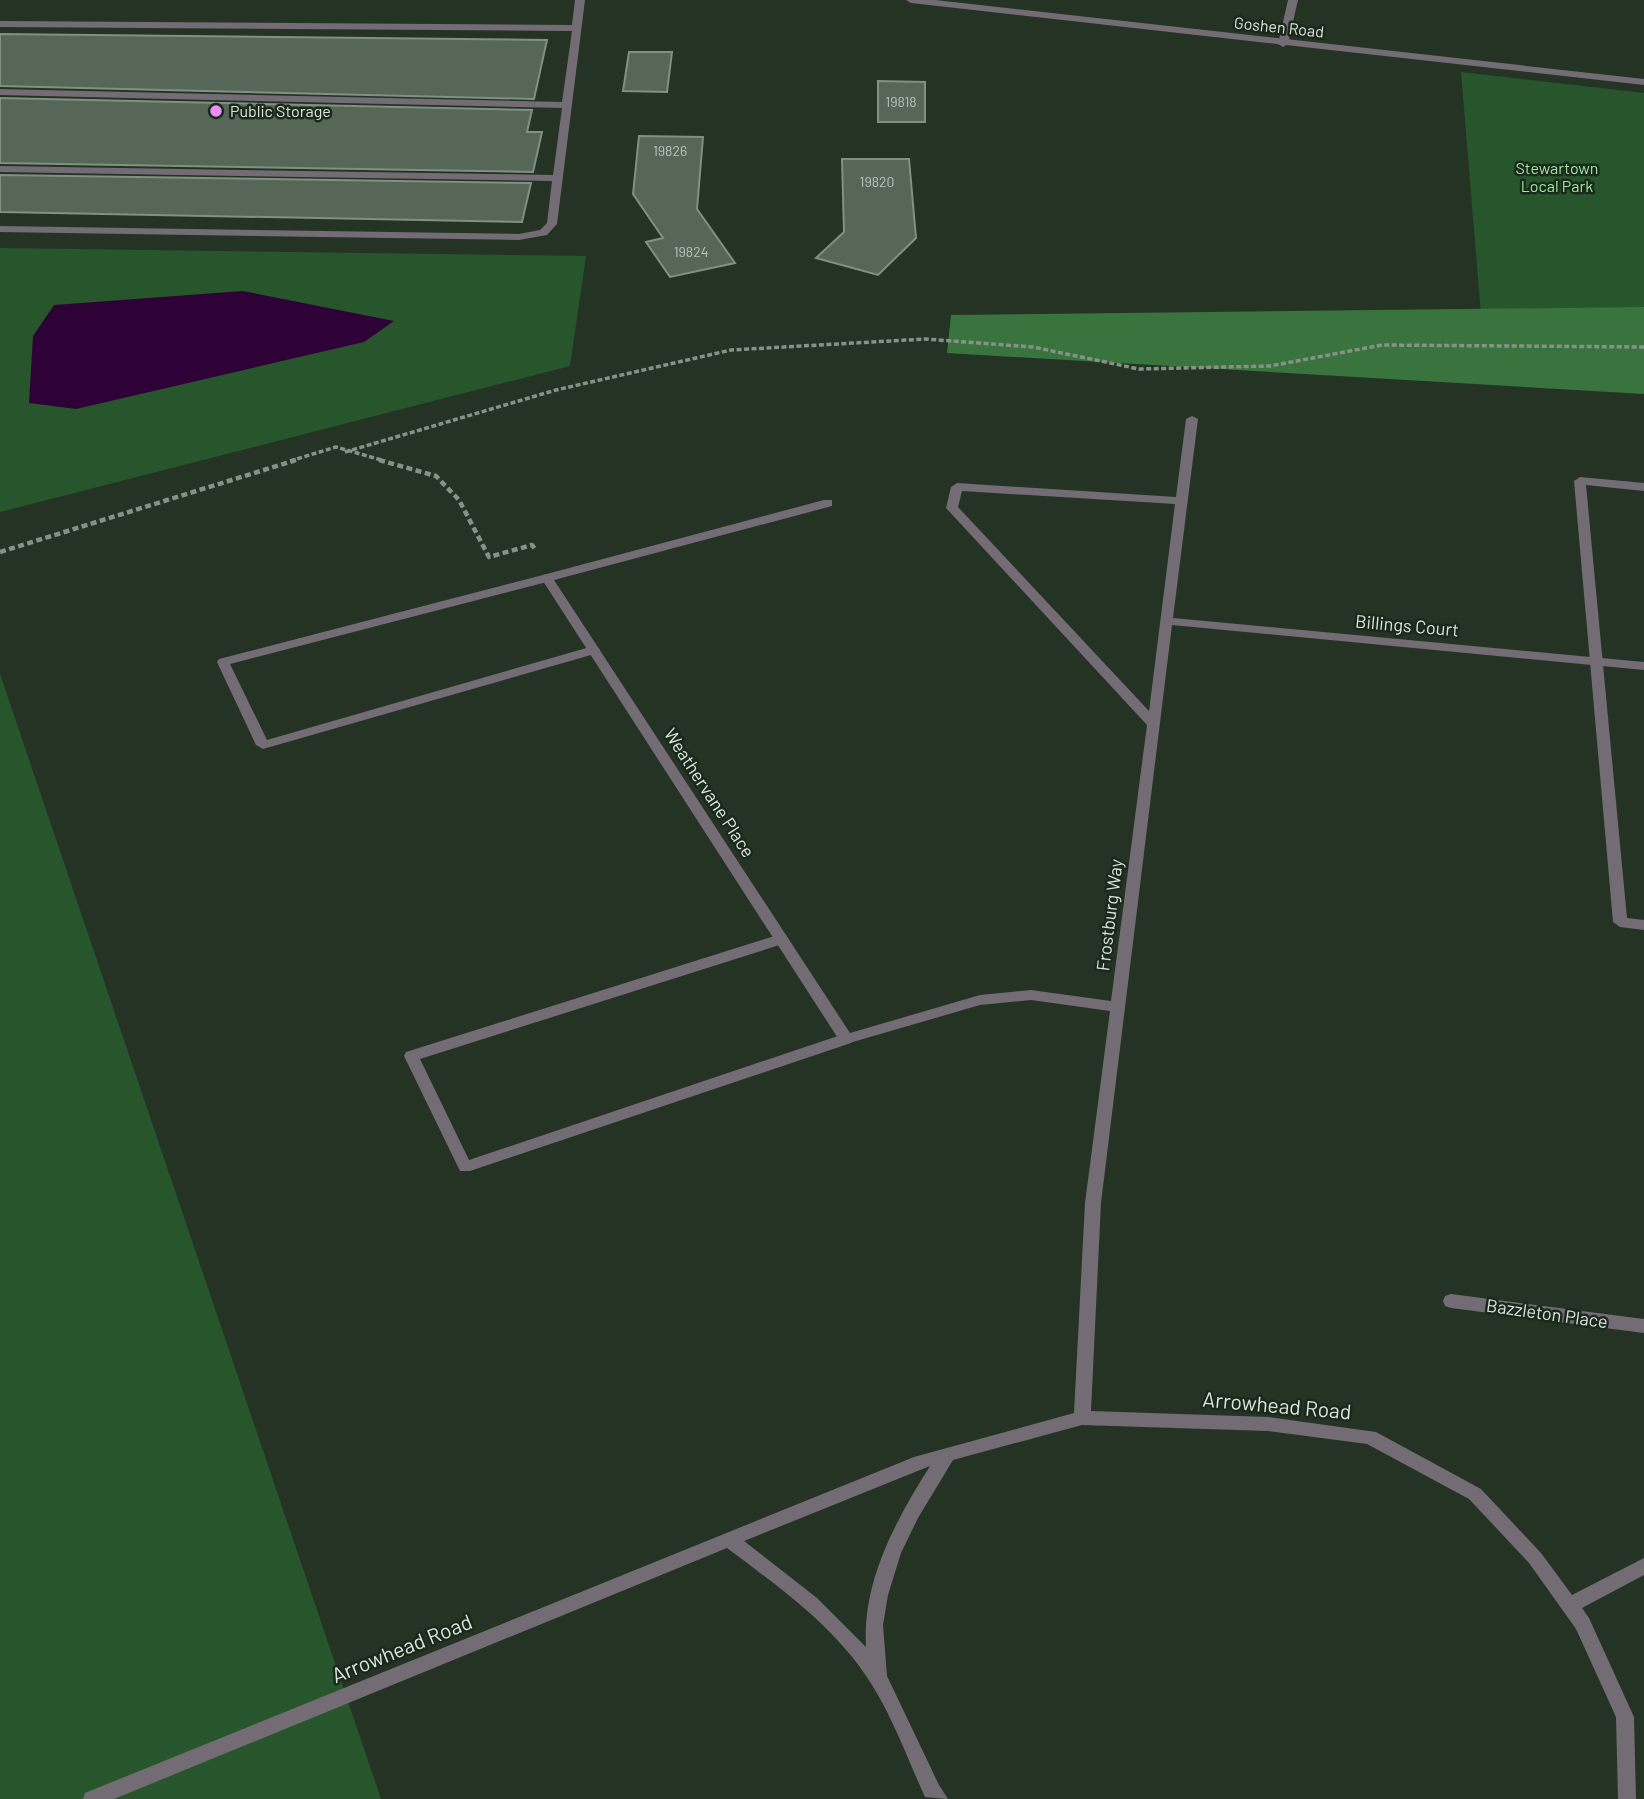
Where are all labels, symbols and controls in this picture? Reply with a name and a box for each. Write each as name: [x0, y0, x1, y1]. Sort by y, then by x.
street label: Goshen Road: [1233, 12, 1325, 41]
house number: 19818: [885, 93, 917, 110]
place label: Public Storage: [230, 101, 331, 120]
marker: Public Storage: [208, 103, 224, 119]
house number: 19826: [653, 142, 687, 159]
park label: Stewartown Local Park: [1516, 158, 1598, 195]
house number: 19820: [860, 173, 894, 190]
house number: 19824: [674, 243, 708, 260]
street label: Billings Court: [1354, 610, 1460, 640]
street label: Weathervane Place: [660, 724, 760, 861]
street label: Frostburg Way: [1091, 858, 1127, 972]
street label: Bazzleton Place: [1485, 1294, 1609, 1332]
street label: Arrowhead Road: [1202, 1386, 1353, 1423]
street label: Arrowhead Road: [328, 1608, 475, 1687]

